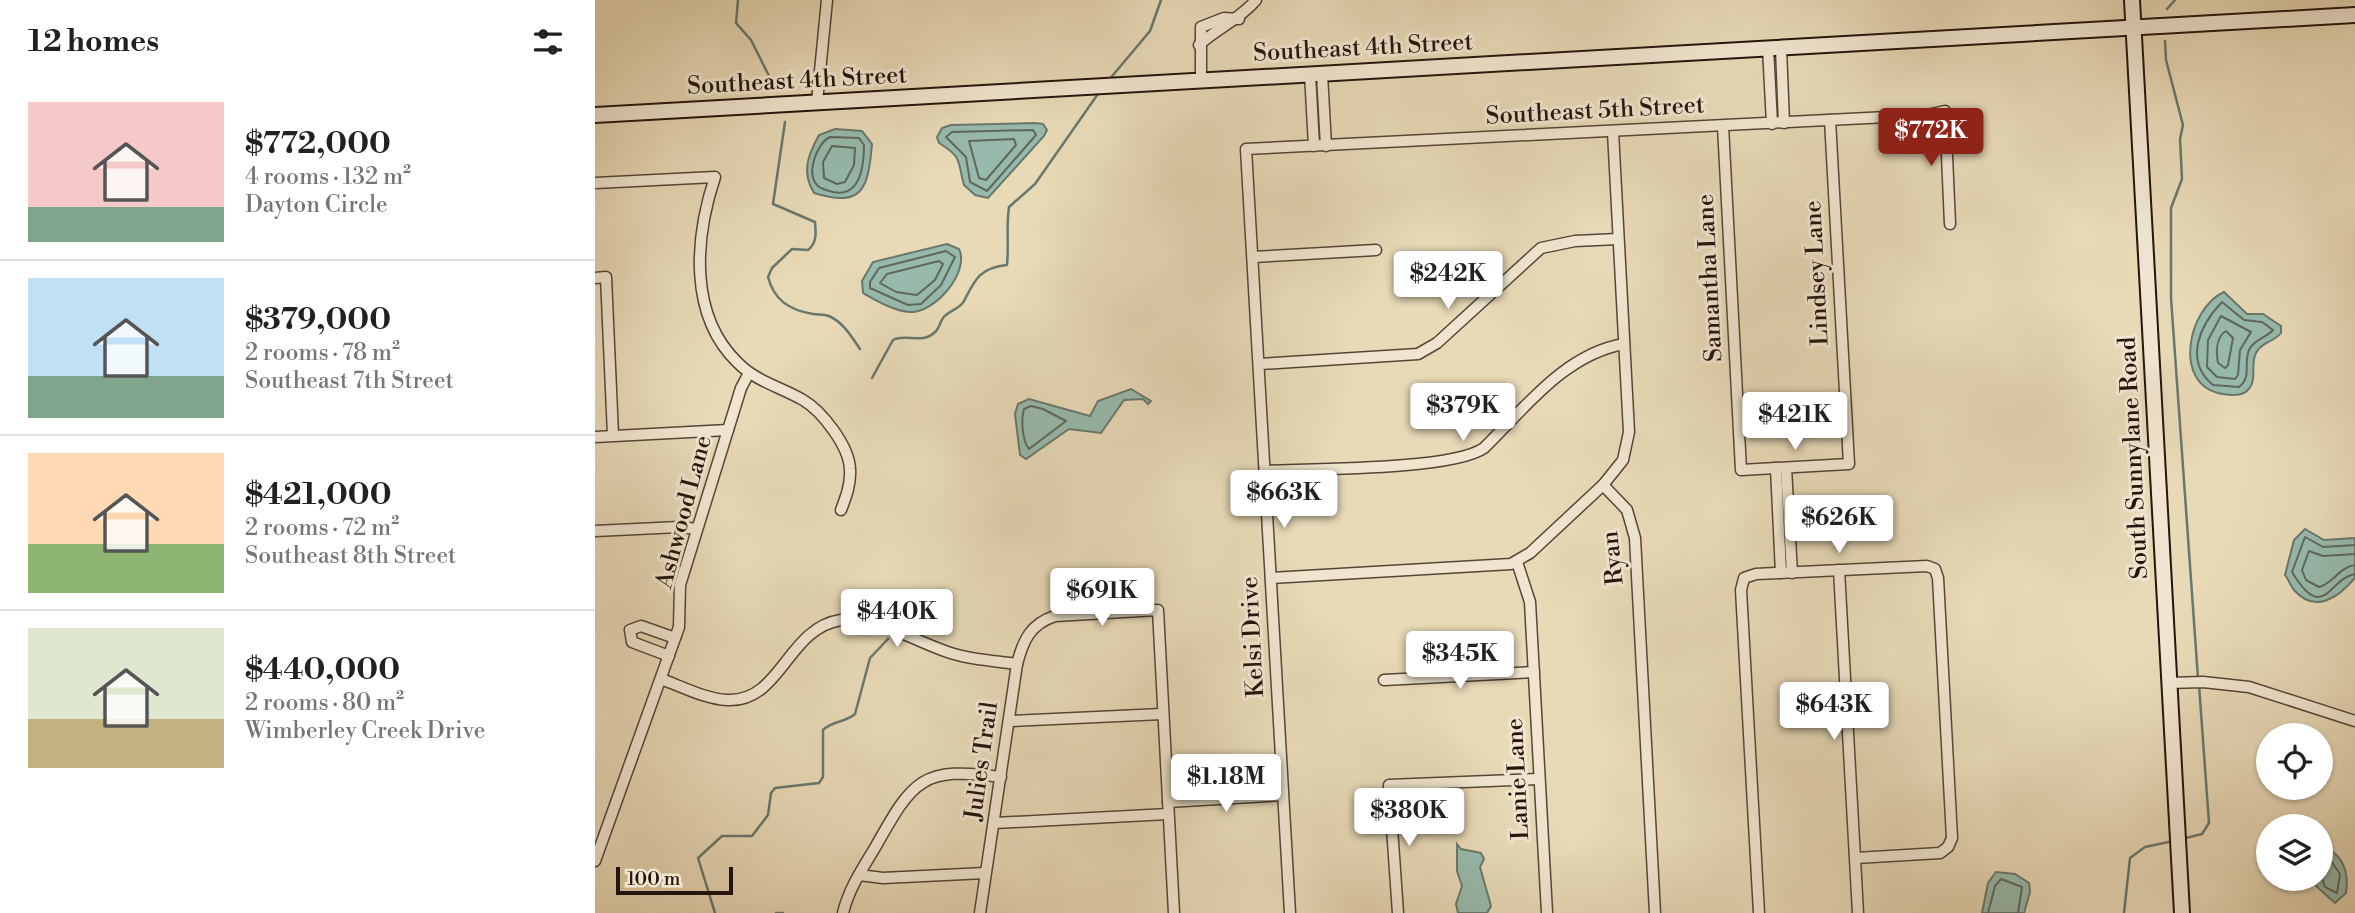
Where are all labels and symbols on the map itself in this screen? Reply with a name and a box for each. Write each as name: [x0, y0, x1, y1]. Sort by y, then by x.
street label: Southeast 4th Street: [1252, 27, 1474, 69]
street label: Southeast 4th Street: [686, 60, 908, 102]
street label: Southeast 5th Street: [1485, 90, 1706, 132]
pin: $772K: [1882, 108, 1980, 168]
street label: Samantha Lane: [1691, 193, 1729, 363]
street label: Lindsey Lane: [1798, 200, 1836, 346]
pin: $242K: [1399, 252, 1497, 311]
street label: South Sunnylane Road: [2113, 336, 2155, 580]
pin: $379K: [1414, 384, 1512, 443]
pin: $421K: [1746, 392, 1844, 452]
street label: Ashwood Lane: [649, 432, 719, 593]
pin: $663K: [1235, 470, 1333, 530]
pin: $626K: [1790, 496, 1888, 555]
street label: Ryan: [1595, 529, 1631, 587]
pin: $691K: [1053, 568, 1151, 628]
street label: Kelsi Drive: [1235, 576, 1271, 698]
pin: $440K: [848, 590, 946, 649]
pin: $345K: [1411, 632, 1509, 691]
pin: $643K: [1785, 682, 1883, 742]
street label: Julies Trail: [959, 700, 1005, 823]
street label: Lanie Lane: [1500, 717, 1536, 841]
pin: $1.18M: [1169, 754, 1283, 814]
pin: $380K: [1360, 788, 1458, 848]
scale bar: [616, 864, 733, 896]

